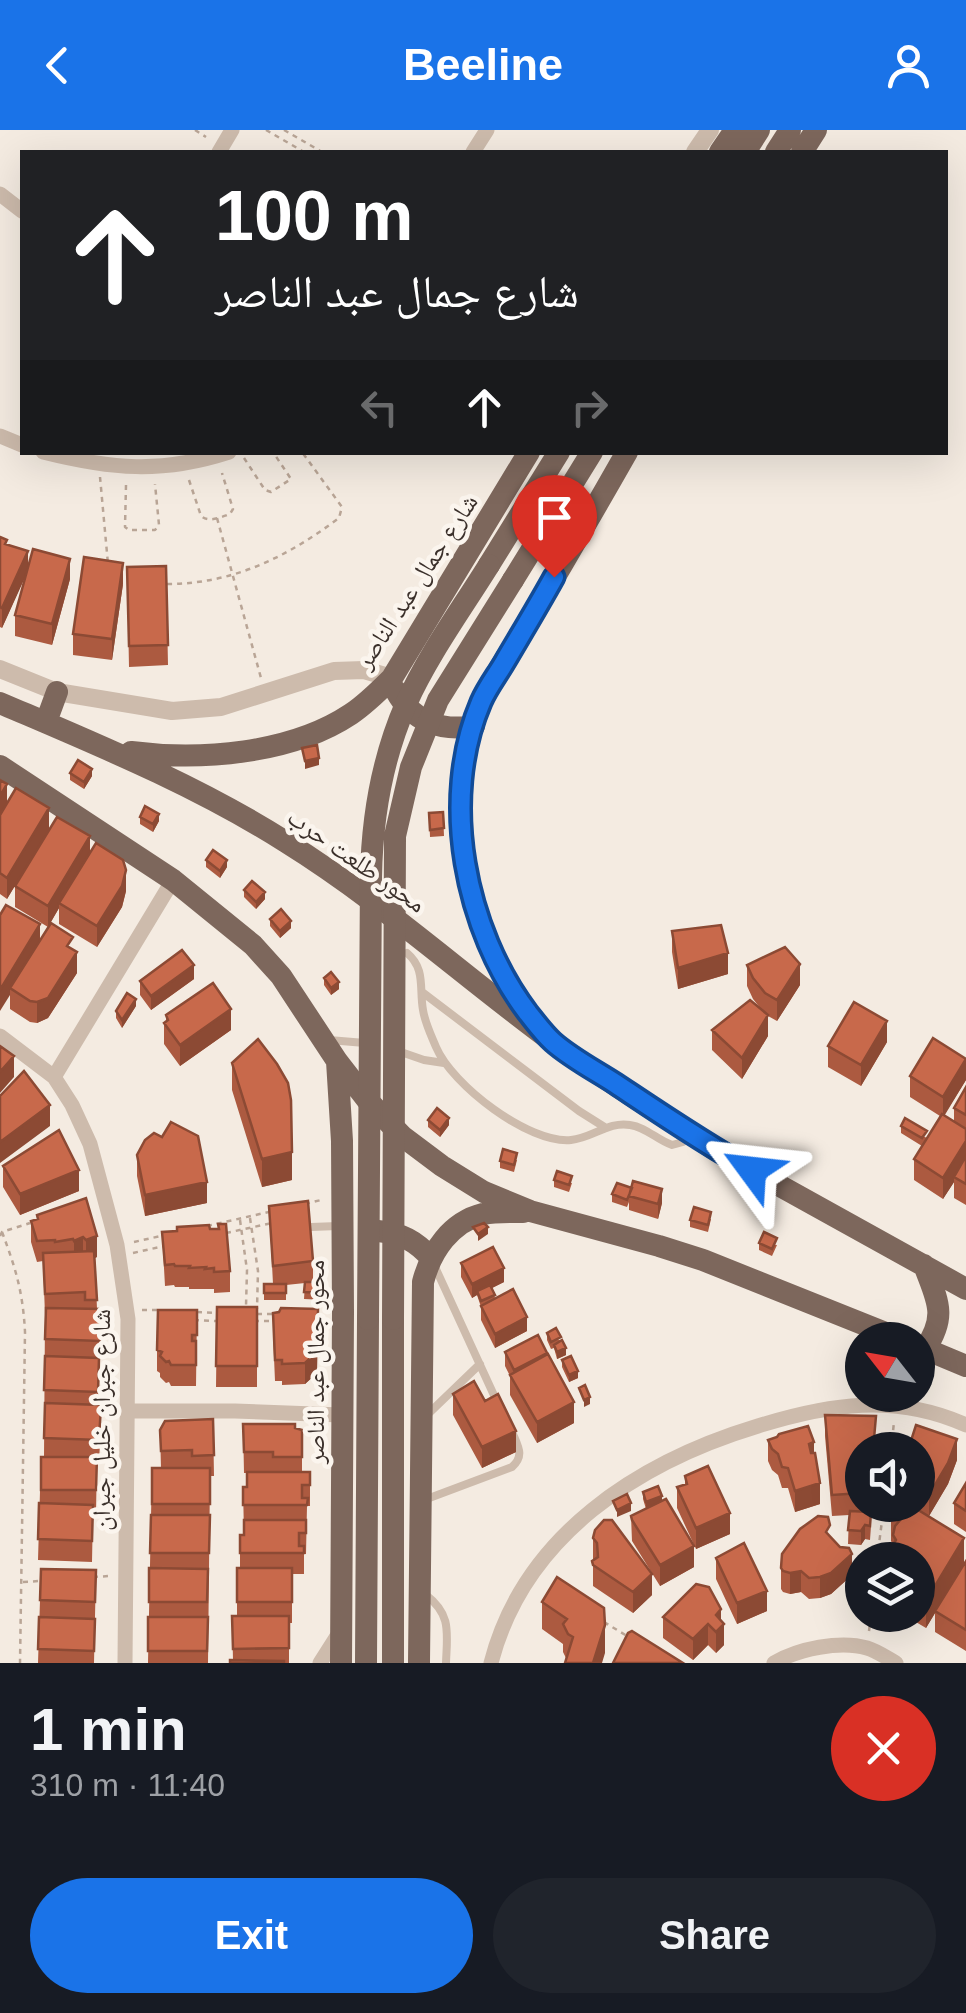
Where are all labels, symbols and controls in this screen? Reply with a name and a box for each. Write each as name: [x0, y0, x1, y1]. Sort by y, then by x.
icon: back: [30, 38, 85, 93]
icon: person: [881, 38, 936, 93]
text: Beeline: [403, 39, 563, 90]
text: 100 m: [215, 177, 413, 255]
icon: ahead: [50, 190, 180, 320]
text: شارع جمال عبد الناصر: [215, 266, 579, 317]
icon: left: [352, 380, 407, 435]
icon: ahead: [457, 380, 512, 435]
icon: right: [562, 380, 617, 435]
pin: [512, 475, 597, 578]
street label: شارع جمال عبد الناصر: [349, 489, 484, 675]
icon: arrive: [527, 490, 582, 545]
street label: محور طلعت حرب: [282, 802, 431, 919]
position arrow: [700, 1118, 804, 1222]
street label: محور جمال عبد الناصر: [301, 1260, 331, 1465]
street label: شارع جبران خليل جبران: [87, 1309, 117, 1531]
north arrow: [845, 1322, 935, 1412]
map controls: [845, 1322, 935, 1632]
button: sound: [845, 1432, 935, 1522]
button: layers: [845, 1542, 935, 1632]
text: 1 min: [30, 1696, 187, 1763]
button: close: [831, 1696, 936, 1801]
text: 310 m · 11:40: [30, 1767, 225, 1803]
button: Exit: [30, 1878, 473, 1993]
button: Share: [493, 1878, 936, 1993]

